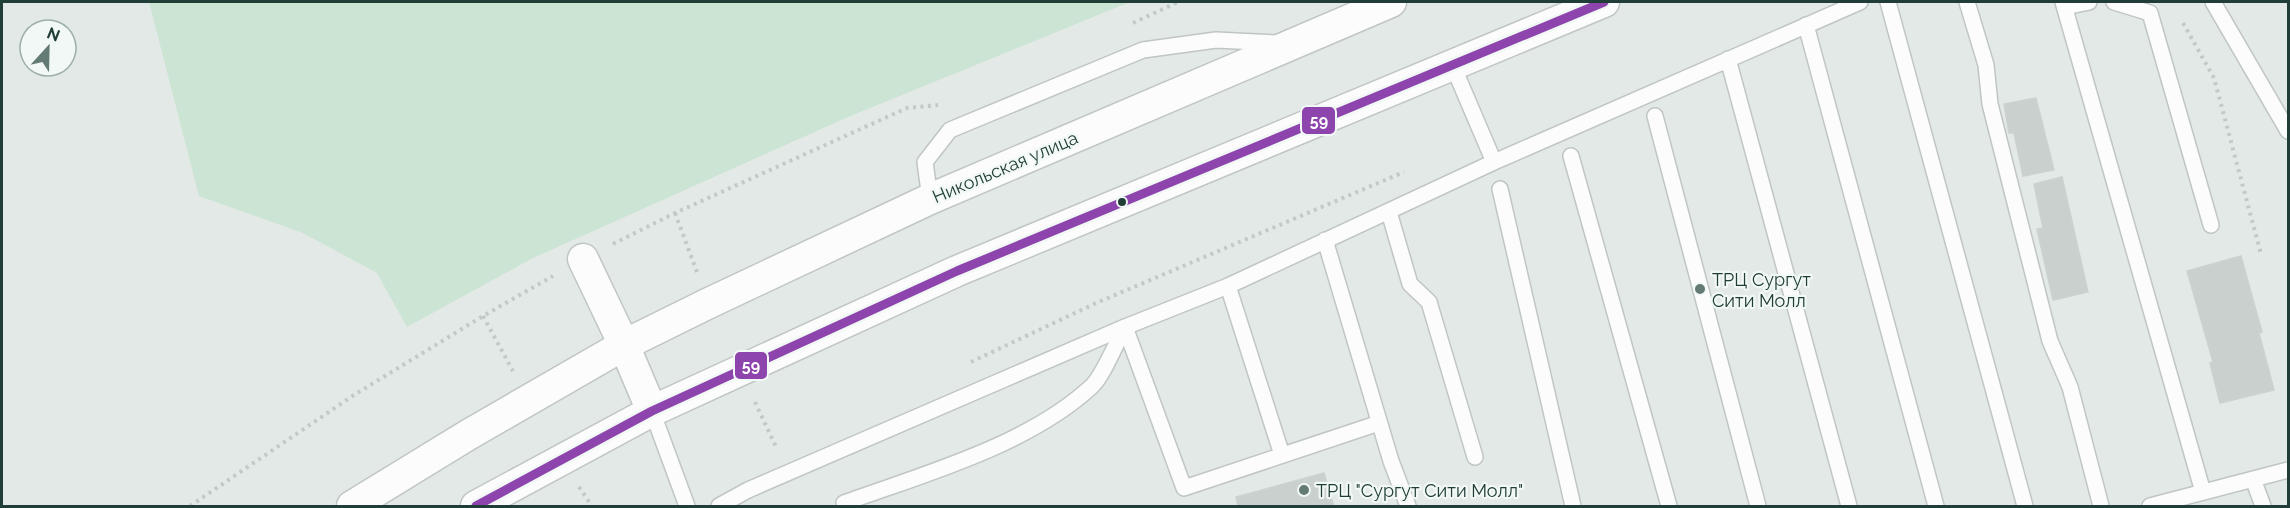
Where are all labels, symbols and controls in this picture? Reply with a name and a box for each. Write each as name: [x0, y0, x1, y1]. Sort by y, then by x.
north arrow: [18, 18, 78, 78]
text: N: [44, 23, 63, 46]
line badge: 59: [1301, 106, 1336, 135]
text: 59: [1310, 111, 1328, 130]
street label: Никольская улица: [929, 127, 1081, 207]
unlabelled marker: [1116, 196, 1128, 208]
place label: ТРЦ Сургут Сити Молл: [1712, 269, 1811, 311]
marker: ТРЦ Сургут Сити Молл: [1693, 282, 1707, 296]
line badge: 59: [734, 351, 768, 380]
text: 59: [742, 356, 760, 375]
place label: ТРЦ "Сургут Сити Молл": [1316, 480, 1523, 501]
marker: ТРЦ "Сургут Сити Молл": [1297, 483, 1311, 497]

